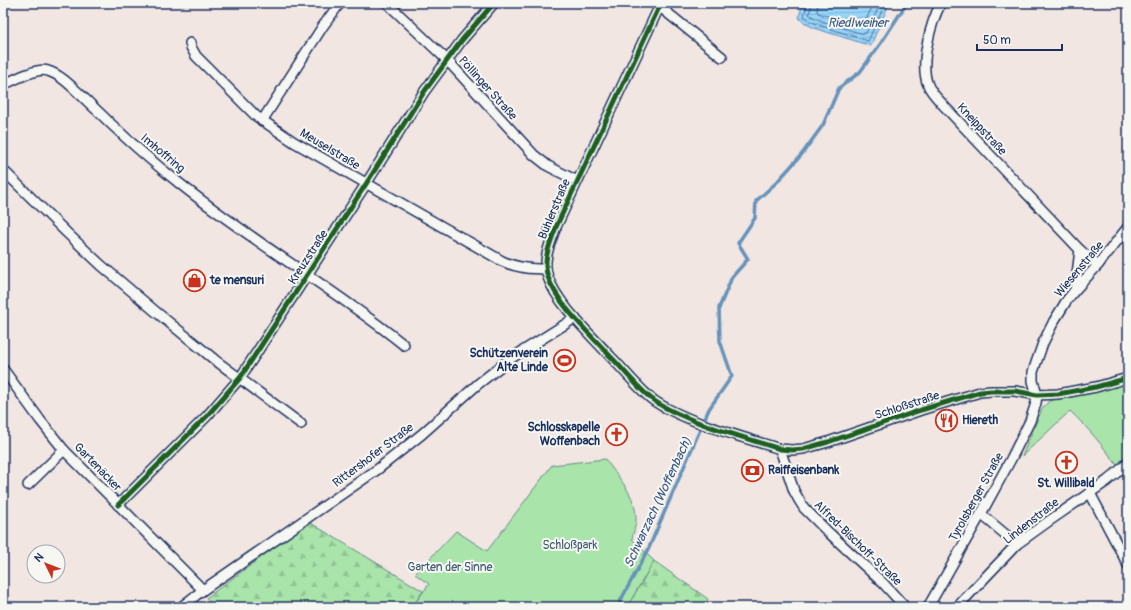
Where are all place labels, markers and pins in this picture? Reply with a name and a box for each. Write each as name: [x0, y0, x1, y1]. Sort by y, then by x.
shop icon: te mensuri: [181, 267, 207, 293]
place label: te mensuri: [209, 273, 264, 288]
place label: Schützenverein Alte Linde: [469, 346, 549, 375]
sports icon: Schützenverein Alte Linde: [551, 347, 577, 373]
restaurant icon: Hiereth: [934, 407, 960, 433]
place label: Hiereth: [962, 413, 998, 428]
place label: Schlosskapelle Woffenbach: [527, 420, 601, 449]
church icon: Schlosskapelle Woffenbach: [603, 421, 629, 447]
church icon: St. Willibald: [1053, 449, 1079, 475]
bank icon: Raiffeisenbank: [740, 457, 766, 483]
place label: Raiffeisenbank: [768, 463, 840, 478]
place label: St. Willibald: [1037, 476, 1095, 491]

